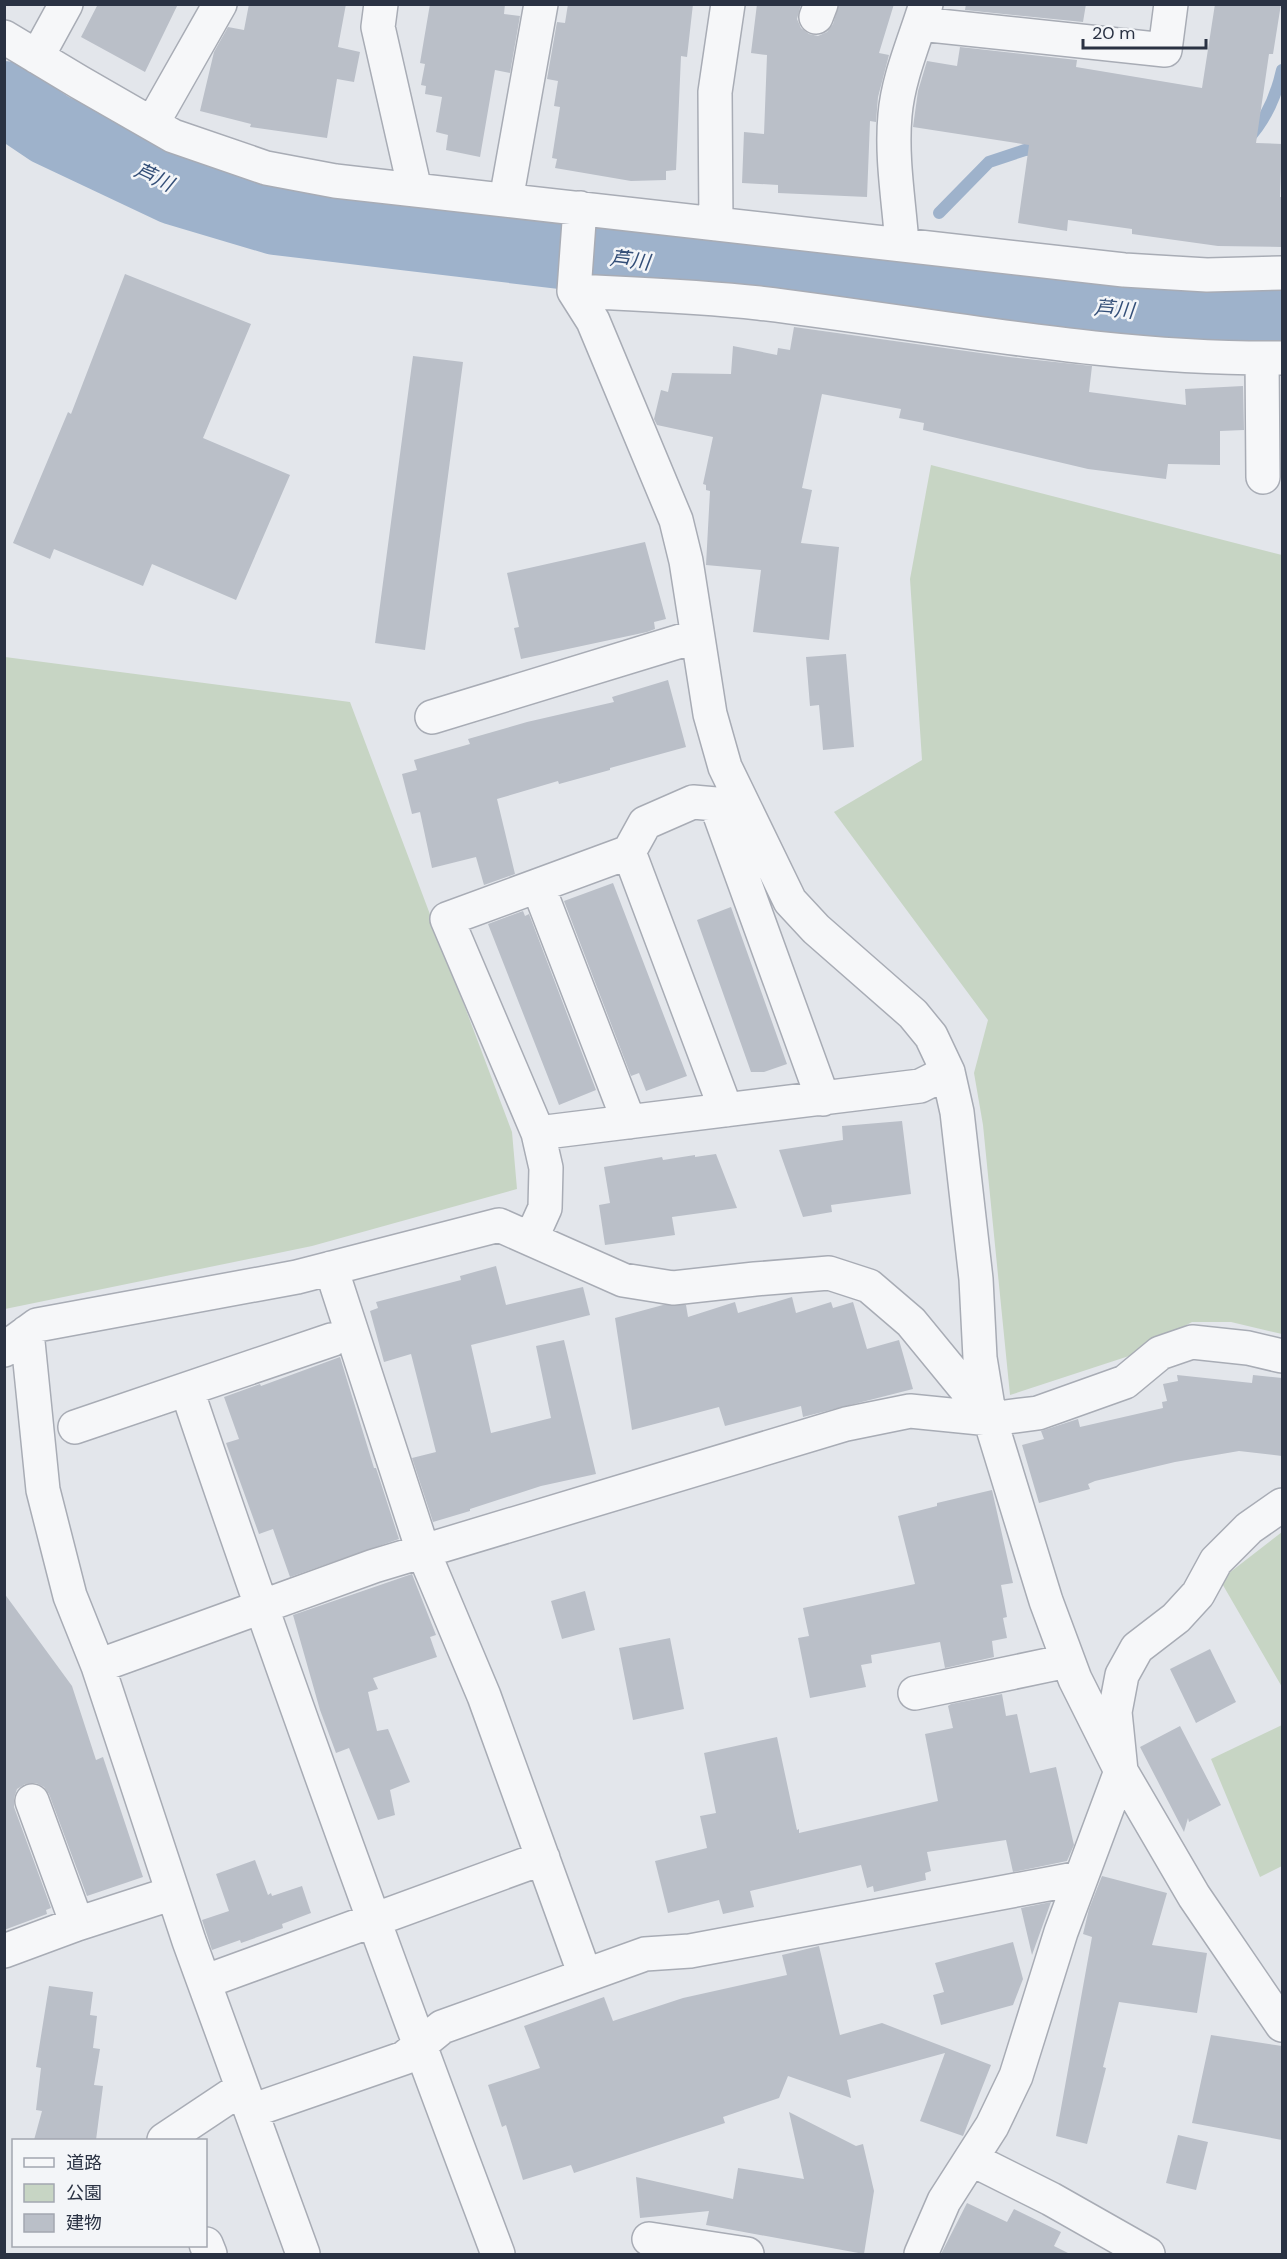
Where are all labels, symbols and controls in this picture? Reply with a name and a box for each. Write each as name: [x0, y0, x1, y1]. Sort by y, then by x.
scale bar: [1083, 12, 1206, 50]
text: 20 m: [1092, 21, 1135, 45]
water label: 芦川: [130, 157, 179, 198]
water label: 芦川: [609, 245, 653, 276]
water label: 芦川: [1093, 294, 1137, 324]
legend: [12, 2139, 207, 2247]
text: 道路: [66, 2151, 102, 2175]
text: 公園: [66, 2181, 102, 2205]
text: 建物: [66, 2211, 102, 2235]

